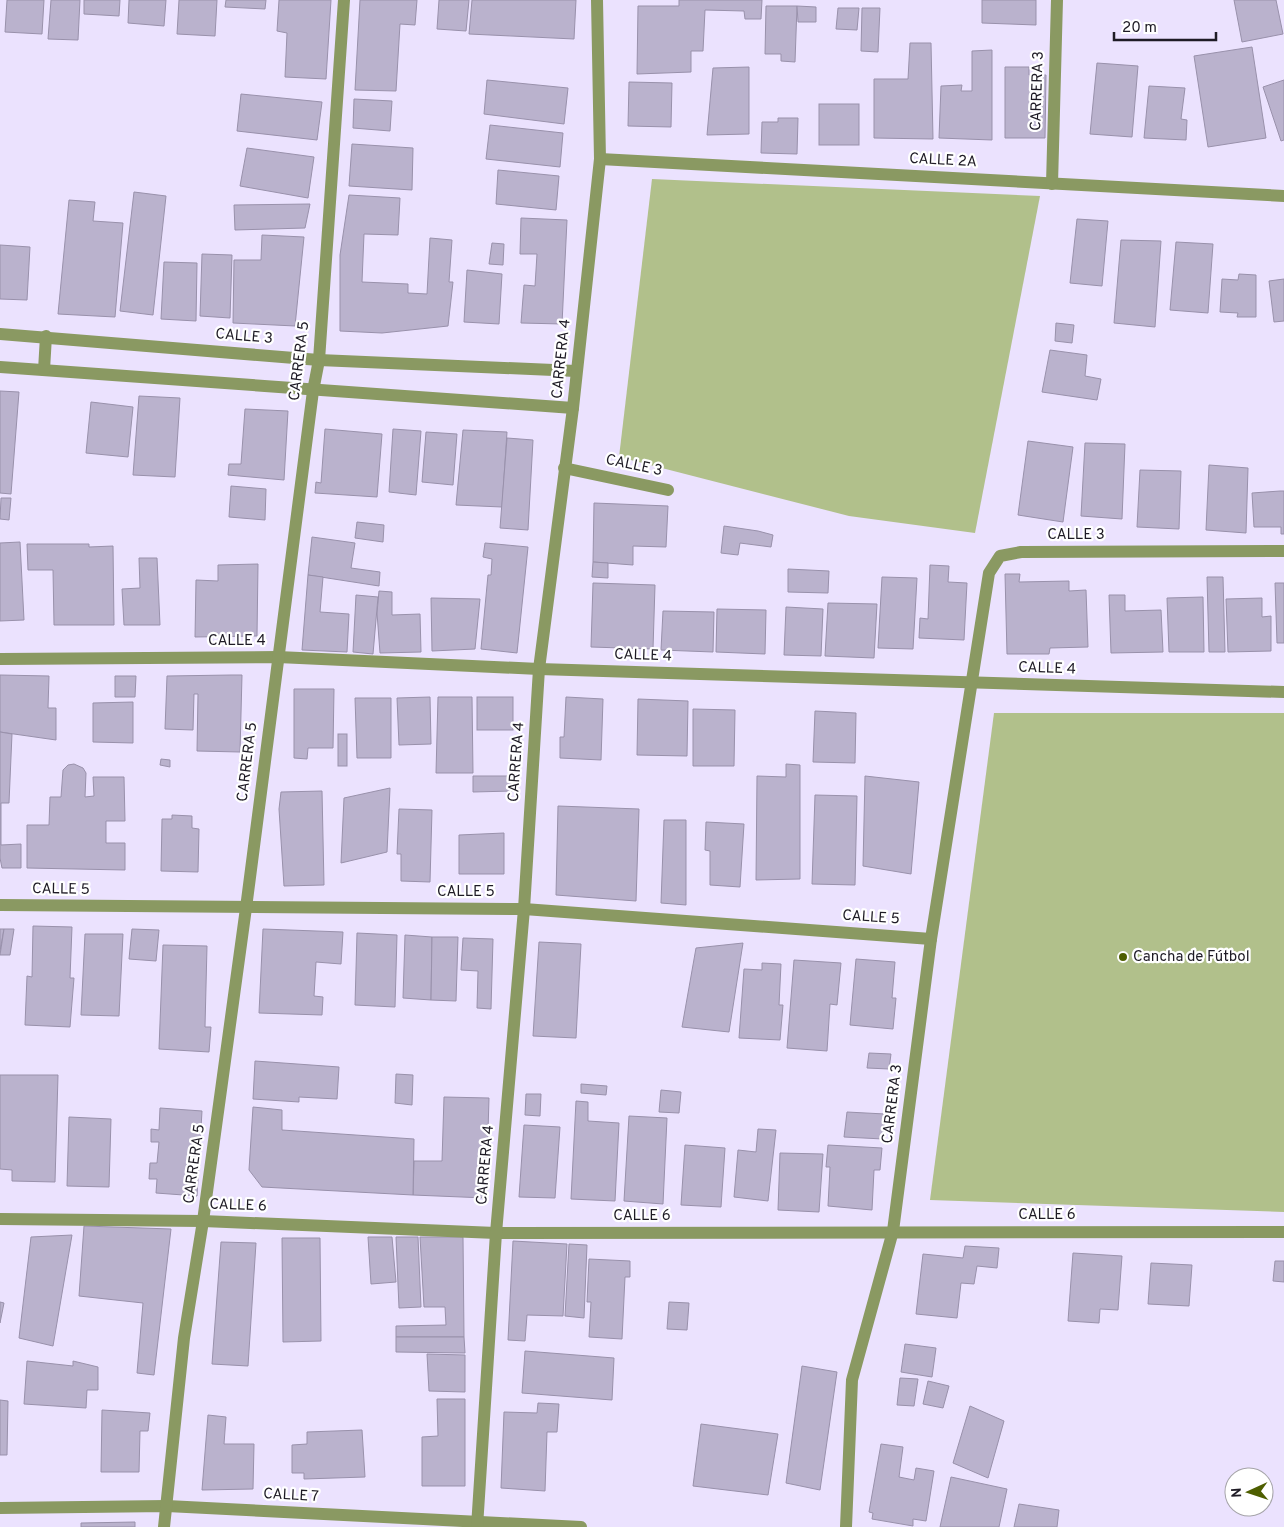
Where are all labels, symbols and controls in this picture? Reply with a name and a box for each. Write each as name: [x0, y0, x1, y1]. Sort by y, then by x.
scale bar: [1114, 10, 1216, 42]
text: 20 m: [1122, 19, 1157, 38]
street label: CARRERA 3: [1027, 51, 1049, 131]
street label: CALLE 2A: [909, 150, 977, 172]
street label: CARRERA 4: [548, 318, 576, 400]
street label: CARRERA 5: [286, 320, 314, 402]
street label: CALLE 3: [214, 325, 274, 349]
street label: CALLE 3: [604, 451, 664, 481]
street label: CALLE 3: [1047, 526, 1105, 545]
street label: CALLE 4: [208, 632, 266, 651]
street label: CALLE 4: [614, 645, 672, 667]
street label: CALLE 4: [1018, 658, 1076, 680]
street label: CARRERA 5: [234, 721, 262, 803]
street label: CARRERA 4: [505, 721, 529, 803]
street label: CALLE 5: [32, 880, 90, 900]
street label: CALLE 5: [437, 883, 495, 902]
street label: CALLE 5: [841, 907, 901, 929]
place label: Cancha de Fútbol: [1133, 948, 1250, 967]
marker: Cancha de Fútbol: [1117, 951, 1129, 963]
street label: CARRERA 3: [879, 1063, 907, 1145]
street label: CARRERA 5: [180, 1123, 210, 1205]
street label: CARRERA 4: [473, 1124, 499, 1206]
street label: CALLE 6: [209, 1196, 267, 1216]
street label: CALLE 6: [1018, 1206, 1076, 1225]
street label: CALLE 6: [613, 1207, 671, 1226]
north arrow: [1224, 1467, 1274, 1517]
street label: CALLE 7: [263, 1485, 320, 1507]
text: N: [1229, 1487, 1246, 1498]

